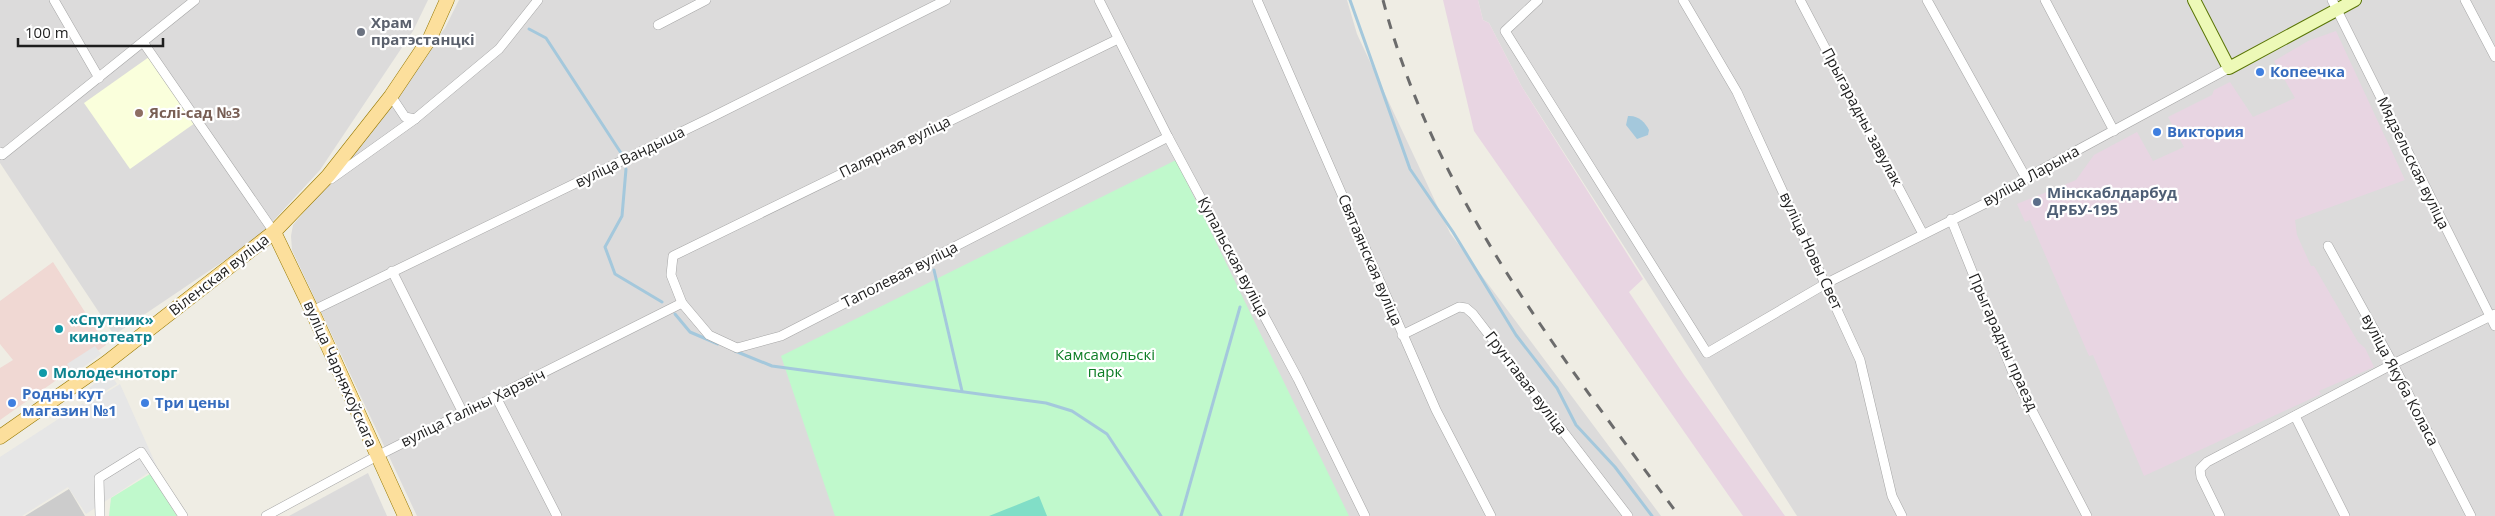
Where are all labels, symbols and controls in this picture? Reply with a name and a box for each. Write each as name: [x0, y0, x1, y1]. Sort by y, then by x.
place label: Храм пратэстанцкі: [371, 12, 475, 49]
scale bar: [18, 15, 162, 47]
text: 100 m: [25, 22, 69, 42]
marker: Храм пратэстанцкі: [355, 26, 367, 38]
street label: Прыгарадны завулак: [1818, 44, 1908, 189]
place label: Копеечка: [2270, 61, 2345, 81]
marker: Копеечка: [2254, 66, 2266, 78]
street label: Мядзельская вуліца: [2373, 93, 2455, 232]
place label: Яслі-сад №3: [148, 102, 240, 122]
marker: Яслі-сад №3: [133, 107, 145, 119]
street label: Палярная вуліца: [836, 110, 954, 182]
street label: вуліца Вандыша: [571, 121, 688, 191]
place label: Виктория: [2167, 121, 2244, 141]
marker: Виктория: [2151, 126, 2163, 138]
street label: вуліца Ларына: [1979, 140, 2082, 210]
place label: Мінскаблдарбуд ДРБУ-195: [2047, 182, 2177, 219]
street label: вуліца Новы Свет: [1776, 188, 1848, 313]
street label: Святаянская вуліца: [1334, 191, 1408, 329]
street label: Купальская вуліца: [1194, 193, 1274, 320]
marker: Мінскаблдарбуд ДРБУ-195: [2031, 196, 2043, 208]
street label: Віленская вуліца: [164, 229, 272, 320]
street label: Таполевая вуліца: [838, 236, 961, 312]
street label: Прыгарадны праезд: [1965, 270, 2043, 414]
street label: вуліца Чарняхоўскага: [300, 297, 382, 450]
place label: «Спутник» кинотеатр: [69, 309, 154, 346]
street label: вуліца Якуба Коласа: [2358, 310, 2444, 449]
marker: «Спутник» кинотеатр: [53, 323, 65, 335]
street label: Грунтавая вуліца: [1481, 327, 1572, 438]
park label: Камсамольскі парк: [1055, 344, 1155, 381]
place label: Молодечноторг: [53, 362, 178, 382]
street label: вуліца Галіны Харэвіч: [397, 363, 548, 451]
marker: Молодечноторг: [37, 367, 49, 379]
place label: Родны кут магазин №1: [22, 383, 117, 420]
place label: Три цены: [155, 392, 230, 412]
marker: Родны кут магазин №1: [6, 397, 18, 409]
marker: Три цены: [139, 397, 151, 409]

